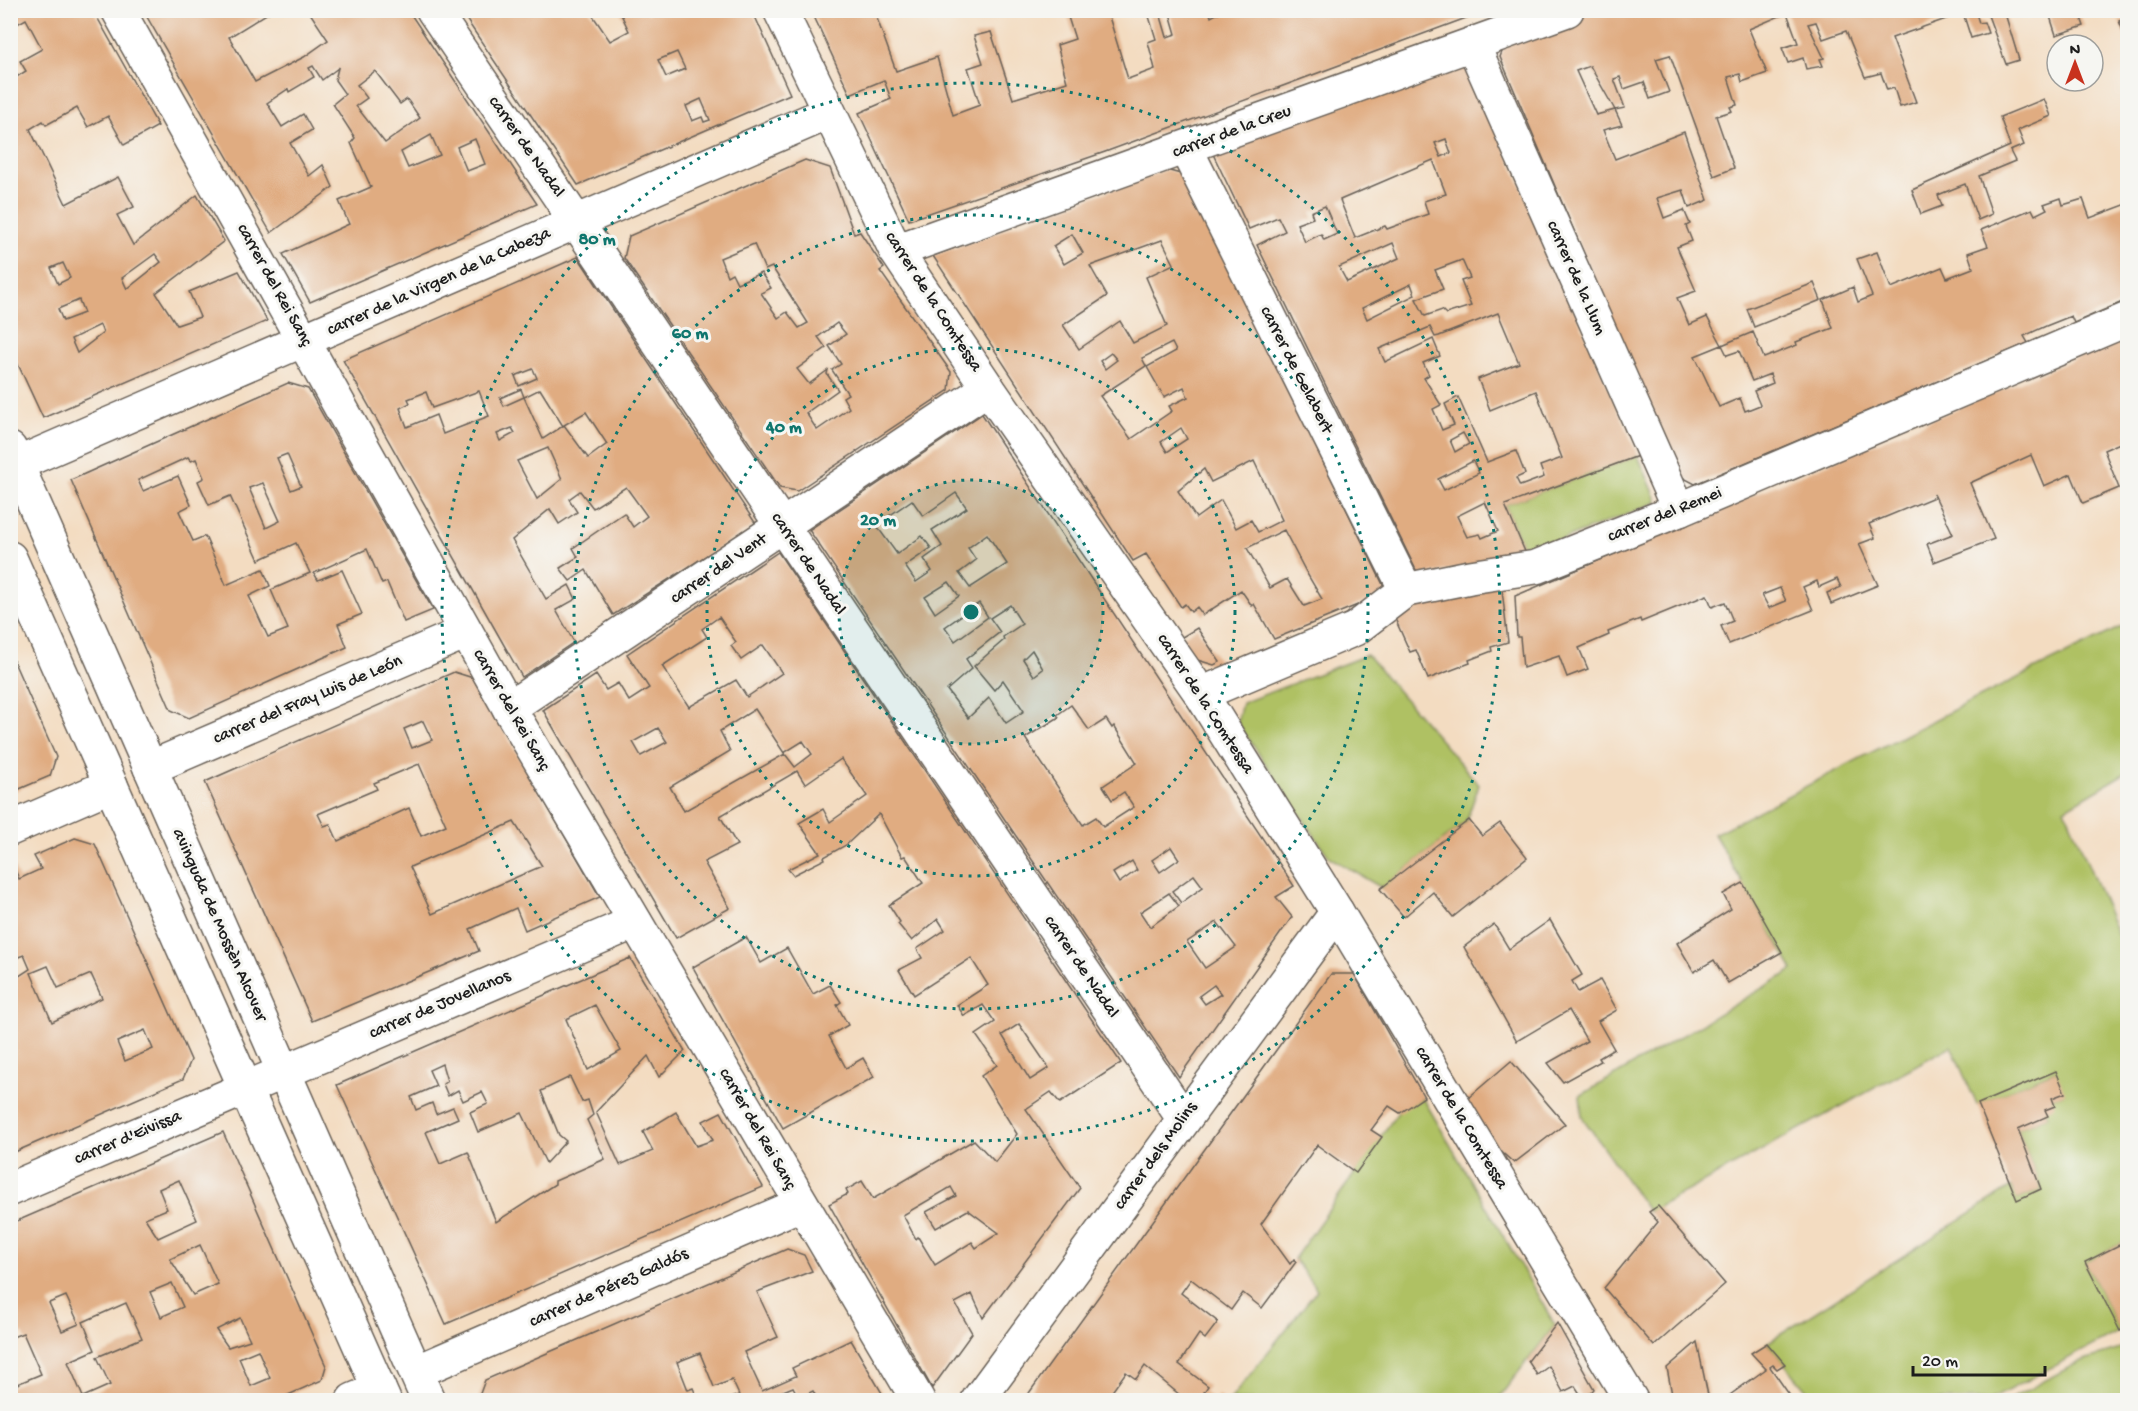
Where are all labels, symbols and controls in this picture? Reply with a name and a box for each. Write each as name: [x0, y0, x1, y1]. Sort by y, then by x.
north arrow: [2045, 33, 2105, 93]
text: N: [2070, 42, 2081, 61]
street label: carrer de Nadal: [483, 92, 569, 202]
street label: carrer de la Creu: [1170, 101, 1295, 163]
street label: carrer de la Llum: [1541, 218, 1611, 339]
street label: carrer del Rei Sanç: [232, 220, 317, 351]
street label: carrer de la Virgen de la Cabeza: [324, 223, 555, 341]
street label: carrer de la Comtessa: [880, 228, 987, 377]
text: 80 m: [578, 230, 616, 251]
street label: carrer de Gelabert: [1255, 303, 1338, 439]
text: 60 m: [672, 324, 708, 345]
text: 40 m: [765, 418, 802, 439]
street label: carrer del Remei: [1605, 482, 1725, 548]
street label: carrer de Nadal: [766, 509, 850, 619]
text: 20 m: [860, 511, 896, 532]
street label: carrer del Vent: [667, 528, 773, 609]
centre of rings: [961, 602, 981, 622]
street label: carrer de la Comtessa: [1152, 630, 1259, 779]
street label: carrer del Rei Sanç: [468, 646, 555, 775]
street label: carrer del Fray Luis de León: [210, 650, 406, 749]
street label: avinguda de Mossèn Alcover: [167, 825, 272, 1026]
street label: carrer de Nadal: [1039, 912, 1123, 1022]
street label: carrer de Jovellanos: [366, 965, 515, 1044]
street label: carrer de la Comtessa: [1410, 1043, 1512, 1194]
street label: carrer del Rei Sanç: [714, 1065, 801, 1194]
street label: carrer dels Molins: [1110, 1097, 1203, 1214]
street label: carrer d'Eivissa: [71, 1106, 186, 1170]
street label: carrer de Pérez Galdós: [526, 1243, 693, 1333]
scale bar: [1913, 1339, 2045, 1377]
text: 20 m: [1922, 1352, 1958, 1373]

